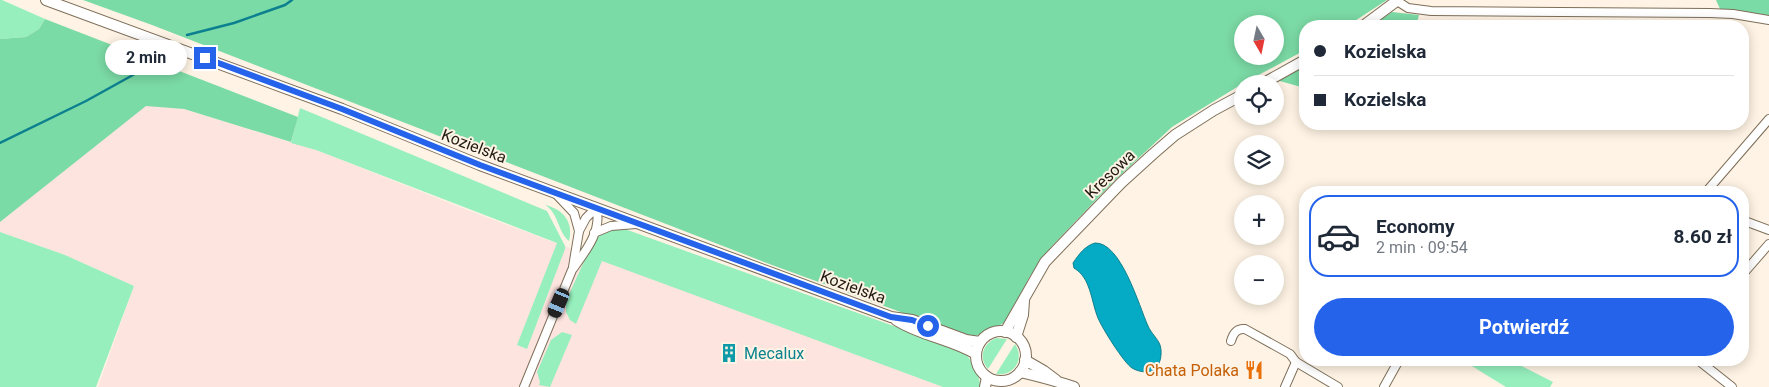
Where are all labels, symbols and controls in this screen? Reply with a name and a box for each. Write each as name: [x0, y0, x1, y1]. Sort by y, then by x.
north arrow: [1234, 15, 1284, 65]
map controls: [1234, 15, 1284, 305]
callout: 2 min: [105, 40, 188, 76]
text: Kozielska: [1344, 40, 1426, 63]
route end: [194, 47, 216, 69]
text: 2 min: [126, 48, 166, 67]
button: locate: [1234, 75, 1284, 125]
text: Kozielska: [1344, 88, 1426, 111]
street label: Kozielska: [439, 125, 509, 167]
button: layers: [1234, 135, 1284, 185]
street label: Kresowa: [1081, 146, 1139, 202]
button: +: [1234, 195, 1284, 245]
icon: car: [1316, 214, 1361, 259]
text: Economy: [1376, 215, 1455, 238]
text: 8.60 zł: [1674, 225, 1732, 248]
text: 2 min · 09:54: [1376, 238, 1468, 257]
button: −: [1234, 255, 1284, 305]
street label: Kozielska: [818, 266, 888, 308]
car: [546, 286, 571, 320]
button: Potwierdź: [1314, 298, 1734, 356]
route start: [917, 315, 939, 337]
building icon: Mecalux: [718, 342, 740, 364]
place label: Mecalux: [744, 344, 804, 363]
restaurant icon: Chata Polaka: [1243, 359, 1265, 381]
place label: Chata Polaka: [1145, 361, 1239, 380]

